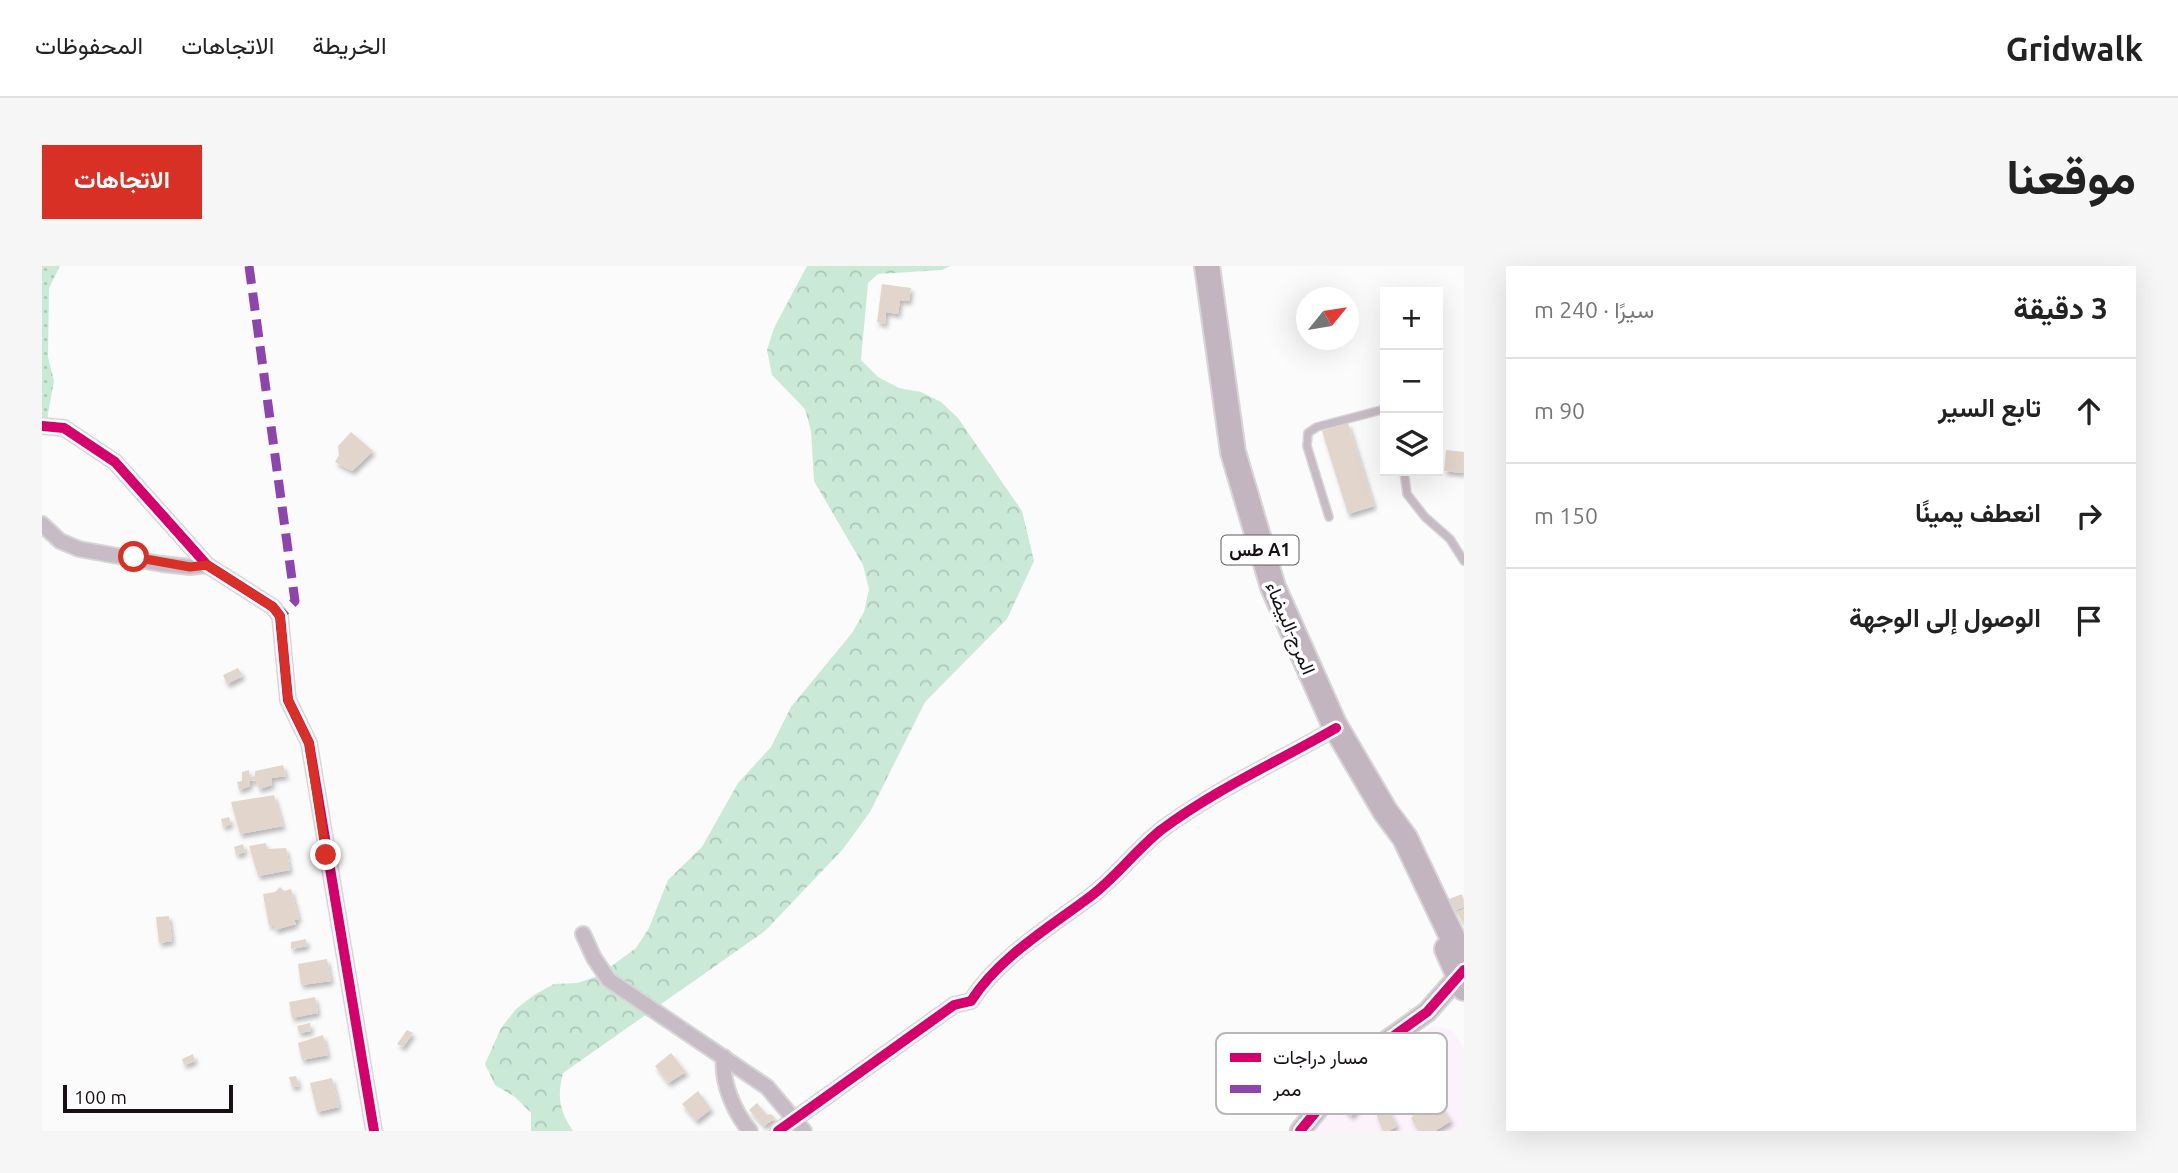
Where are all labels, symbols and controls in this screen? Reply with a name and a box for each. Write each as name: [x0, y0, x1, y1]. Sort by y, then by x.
text: Gridwalk: [2006, 30, 2143, 67]
text: المحفوظات: [35, 32, 143, 59]
text: الاتجاهات: [181, 32, 274, 59]
text: الخريطة: [312, 32, 387, 59]
button: الاتجاهات: [42, 145, 202, 219]
text: موقعنا: [2006, 148, 2136, 203]
north arrow: [1296, 287, 1359, 350]
map controls: [1380, 287, 1443, 476]
button: +: [1380, 287, 1443, 350]
text: 3 دقيقة: [2013, 291, 2108, 325]
text: سيرًا · 240 m: [1534, 297, 1654, 322]
button: −: [1380, 350, 1443, 413]
icon: ahead: [2070, 392, 2108, 430]
text: تابع السير: [1938, 393, 2041, 422]
text: 90 m: [1534, 398, 1585, 423]
button: layers: [1380, 413, 1443, 476]
icon: right: [2070, 497, 2108, 535]
text: انعطف يمينًا: [1915, 498, 2041, 527]
text: 150 m: [1534, 503, 1598, 528]
road number: طس A1: [1222, 536, 1298, 564]
route start: [118, 541, 149, 572]
street label: المرج-البيضاء: [1260, 578, 1320, 679]
icon: arrive: [2070, 602, 2108, 640]
text: الوصول إلى الوجهة: [1849, 603, 2041, 632]
route end: [310, 839, 341, 870]
legend: [1216, 1033, 1447, 1114]
text: مسار دراجات: [1273, 1046, 1368, 1069]
text: ممر: [1272, 1078, 1301, 1101]
scale bar: [63, 1082, 233, 1114]
text: 100 m: [74, 1086, 127, 1108]

